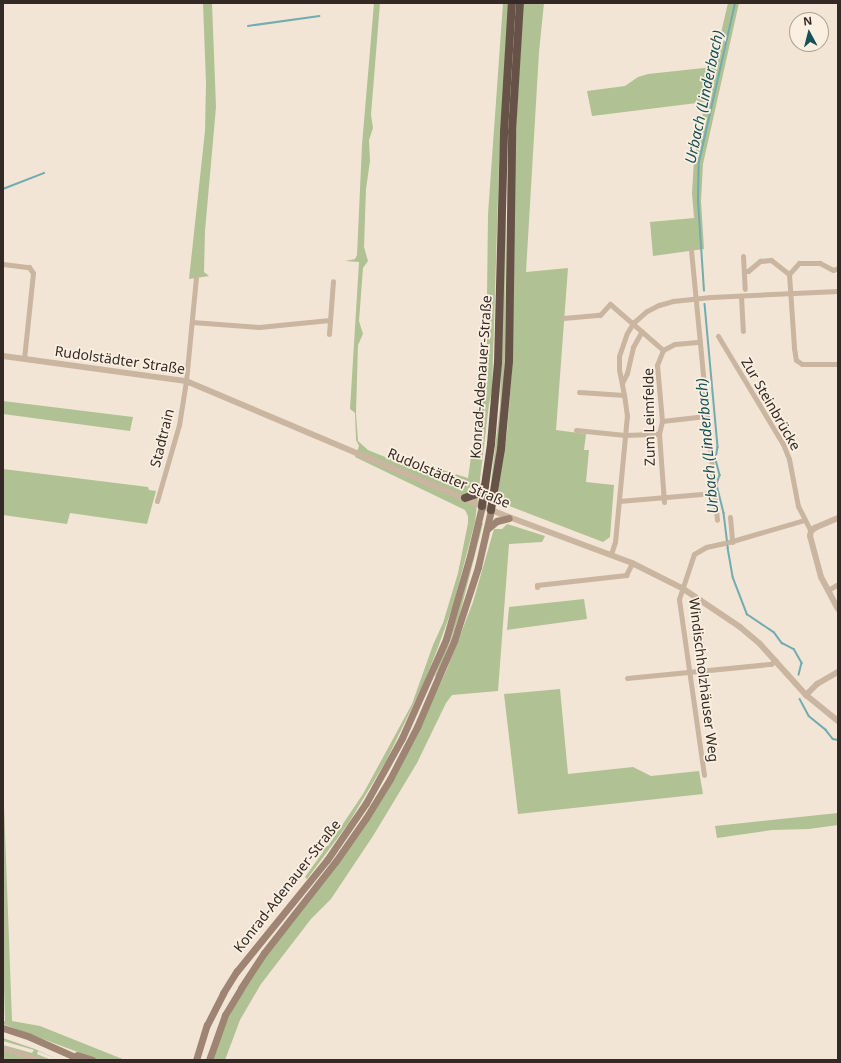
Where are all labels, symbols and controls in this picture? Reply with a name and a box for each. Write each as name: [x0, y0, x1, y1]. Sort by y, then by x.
north arrow: [789, 12, 829, 52]
text: N: [802, 13, 813, 29]
water label: Urbach (Linderbach): [681, 29, 727, 165]
street label: Konrad-Adenauer-Straße: [467, 295, 495, 459]
street label: Rudolstädter Straße: [54, 343, 186, 377]
street label: Zur Steinbrücke: [738, 355, 804, 453]
street label: Zum Leimfelde: [640, 368, 658, 466]
water label: Urbach (Linderbach): [692, 377, 722, 515]
street label: Stadtrain: [147, 407, 177, 469]
street label: Rudolstädter Straße: [385, 445, 513, 511]
street label: Windischholzhäuser Weg: [686, 597, 722, 763]
street label: Konrad-Adenauer-Straße: [230, 816, 344, 956]

